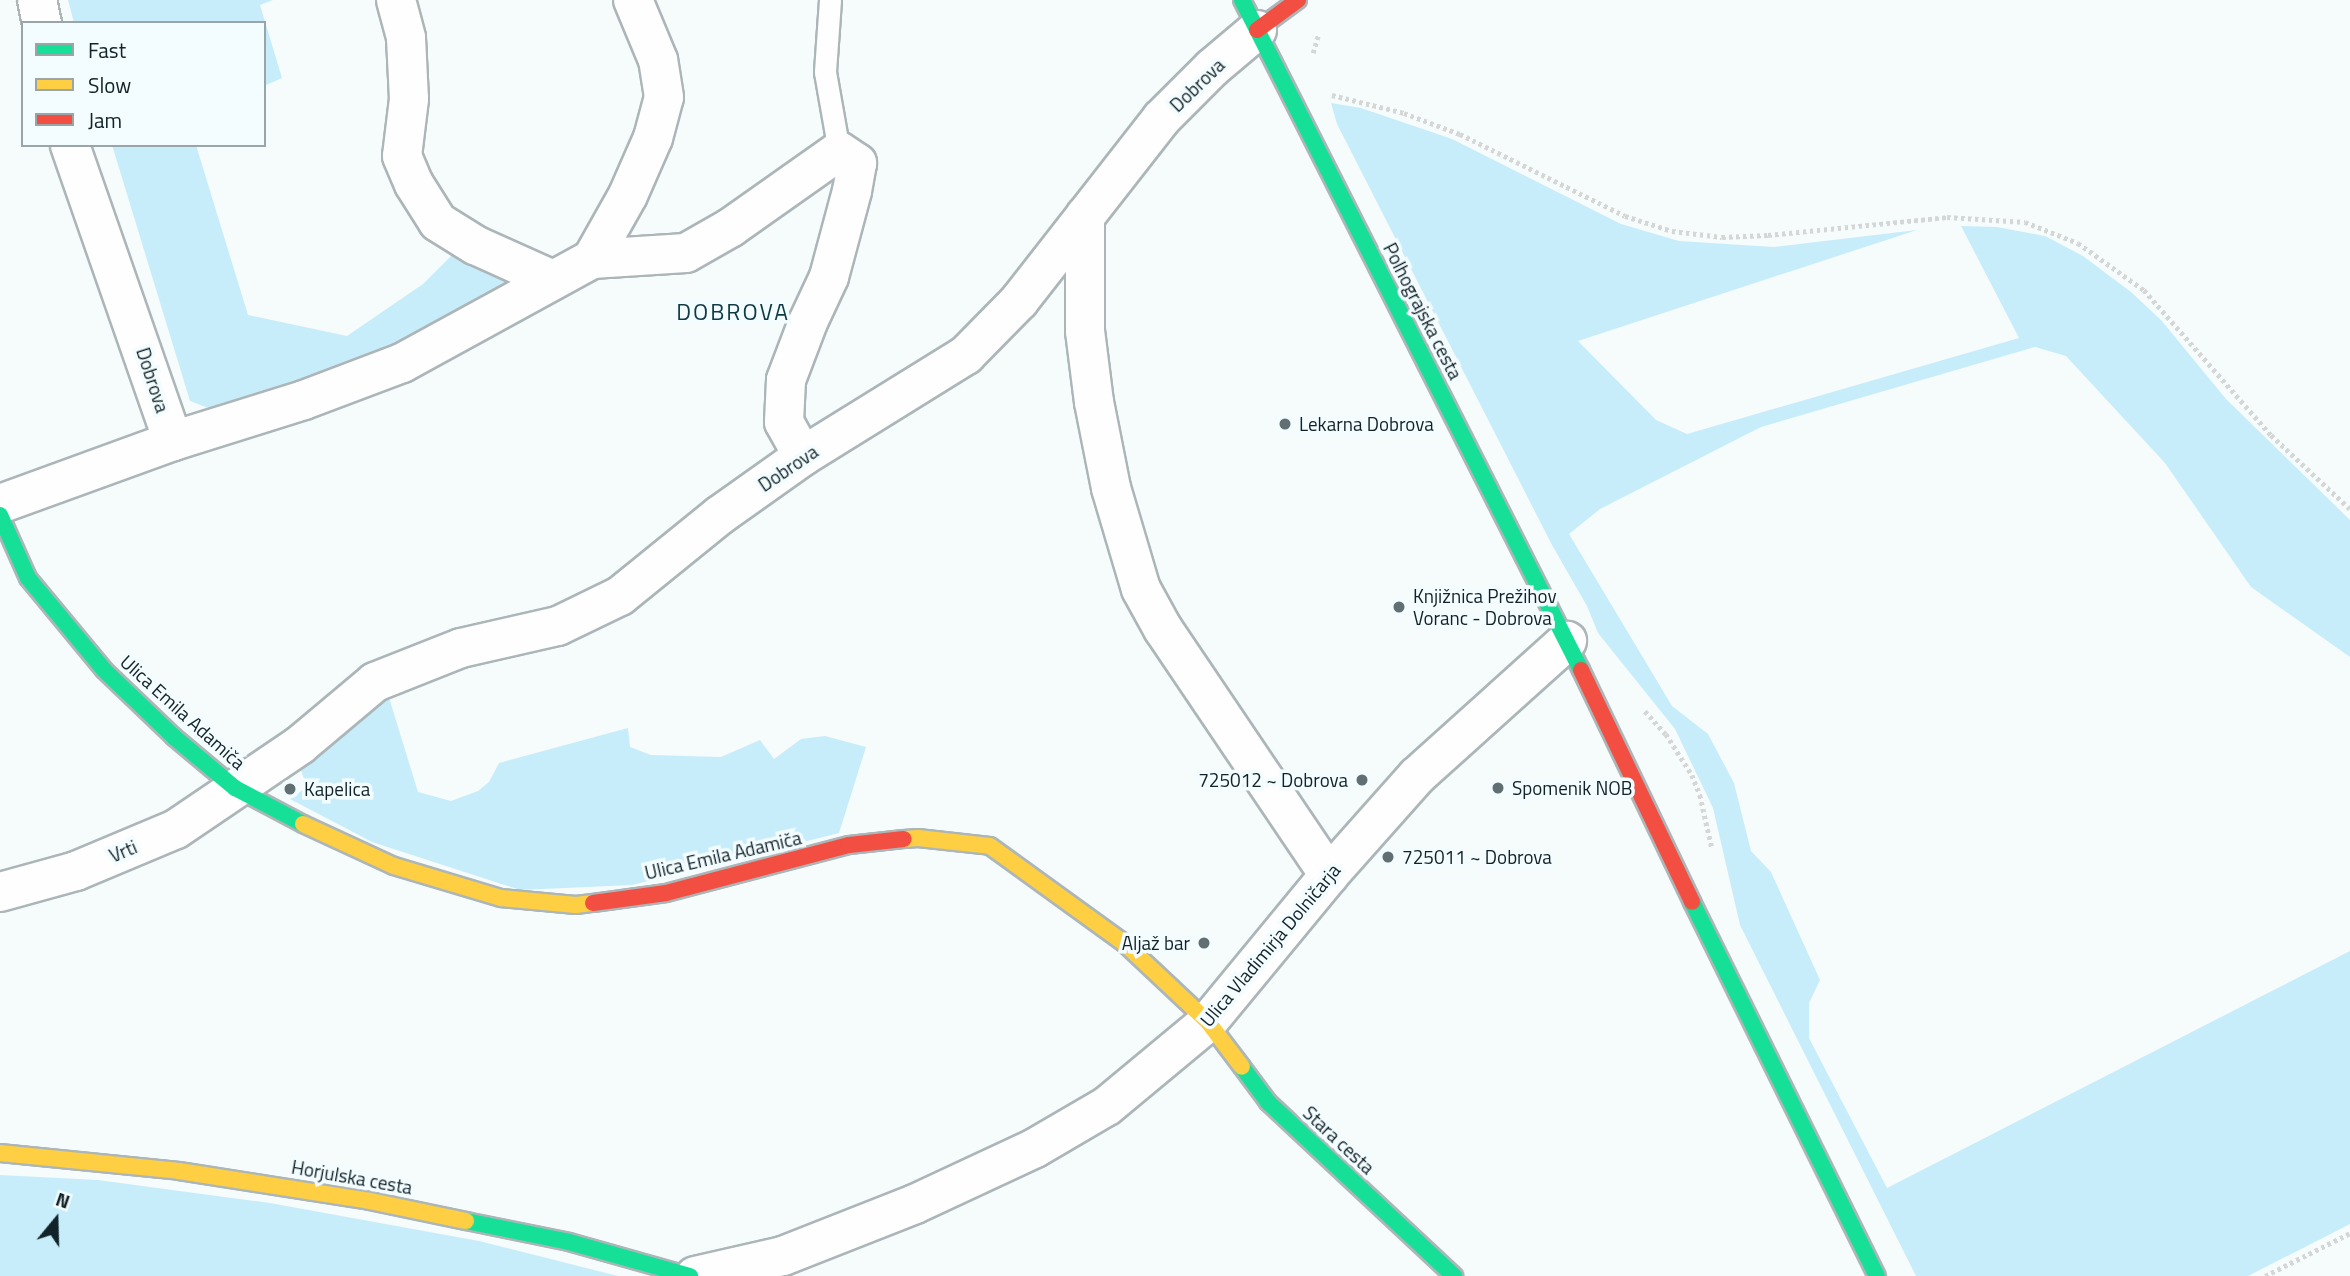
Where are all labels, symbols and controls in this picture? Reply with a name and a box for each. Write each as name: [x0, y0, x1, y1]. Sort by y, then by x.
legend: [21, 21, 266, 147]
text: Fast: [88, 34, 126, 66]
street label: Dobrova: [1165, 54, 1229, 116]
text: Slow: [88, 69, 131, 101]
text: Jam: [88, 104, 122, 136]
street label: Polhograjska cesta: [1379, 239, 1467, 383]
district label: DOBROVA: [677, 298, 789, 326]
street label: Dobrova: [132, 345, 174, 415]
place label: Lekarna Dobrova: [1299, 413, 1434, 435]
marker: Lekarna Dobrova: [1277, 416, 1293, 432]
street label: Dobrova: [754, 440, 822, 496]
place label: Knjižnica Prežihov Voranc - Dobrova: [1413, 585, 1557, 629]
marker: Knjižnica Prežihov Voranc - Dobrova: [1391, 599, 1407, 615]
street label: Ulica Emila Adamiča: [116, 650, 250, 774]
place label: 725012 ~ Dobrova: [1198, 769, 1348, 791]
marker: 725012 ~ Dobrova: [1354, 772, 1370, 788]
place label: Spomenik NOB: [1512, 777, 1633, 799]
place label: Kapelica: [304, 778, 370, 800]
marker: Spomenik NOB: [1490, 780, 1506, 796]
marker: Kapelica: [282, 781, 298, 797]
street label: Ulica Emila Adamiča: [642, 826, 804, 884]
street label: Vrti: [106, 835, 140, 867]
place label: 725011 ~ Dobrova: [1402, 846, 1552, 868]
marker: 725011 ~ Dobrova: [1380, 849, 1396, 865]
street label: Ulica Vladimirja Dolničarja: [1195, 859, 1345, 1031]
place label: Aljaž bar: [1122, 932, 1190, 954]
marker: Aljaž bar: [1196, 935, 1212, 951]
street label: Stara cesta: [1299, 1101, 1379, 1179]
street label: Horjulska cesta: [290, 1155, 414, 1199]
text: N: [52, 1184, 74, 1216]
north arrow: [21, 1185, 91, 1255]

